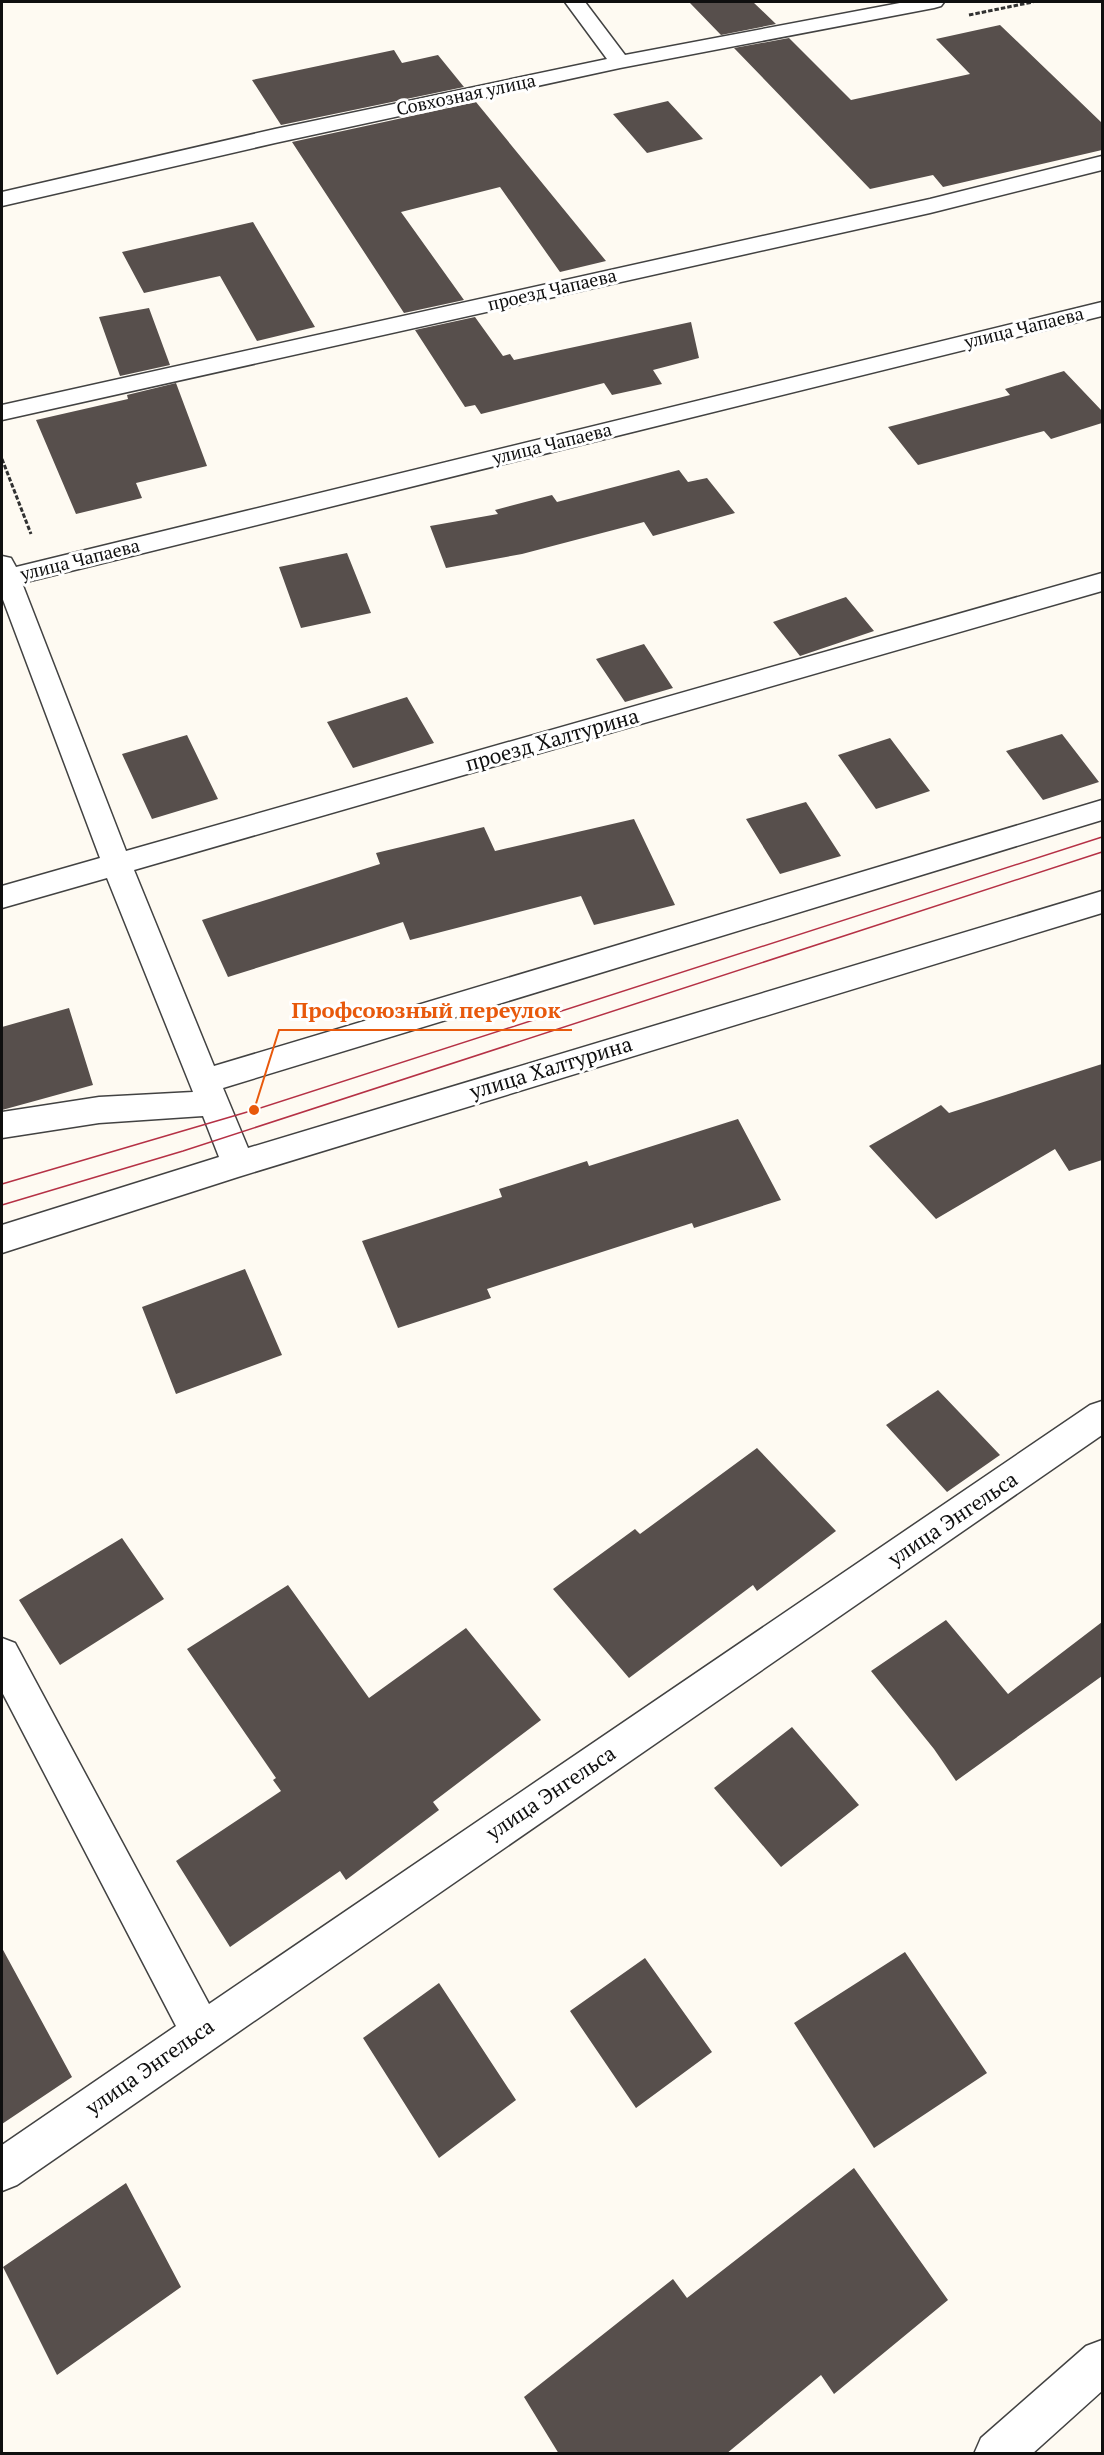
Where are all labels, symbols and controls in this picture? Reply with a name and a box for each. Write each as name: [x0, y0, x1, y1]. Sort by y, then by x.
street label: Совхозная улица: [394, 68, 538, 121]
street label: проезд Чапаева: [485, 263, 619, 316]
street label: улица Чапаева: [961, 301, 1086, 354]
street label: улица Чапаева: [489, 417, 614, 470]
street label: улица Чапаева: [17, 533, 142, 586]
street label: проезд Халтурина: [462, 701, 642, 777]
callout: Профсоюзный переулок: [279, 990, 572, 1030]
text: Профсоюзный переулок: [292, 995, 561, 1024]
street label: улица Халтурина: [465, 1029, 636, 1105]
street label: улица Энгельса: [881, 1464, 1023, 1572]
street label: улица Энгельса: [479, 1738, 621, 1846]
street label: улица Энгельса: [79, 2011, 219, 2121]

